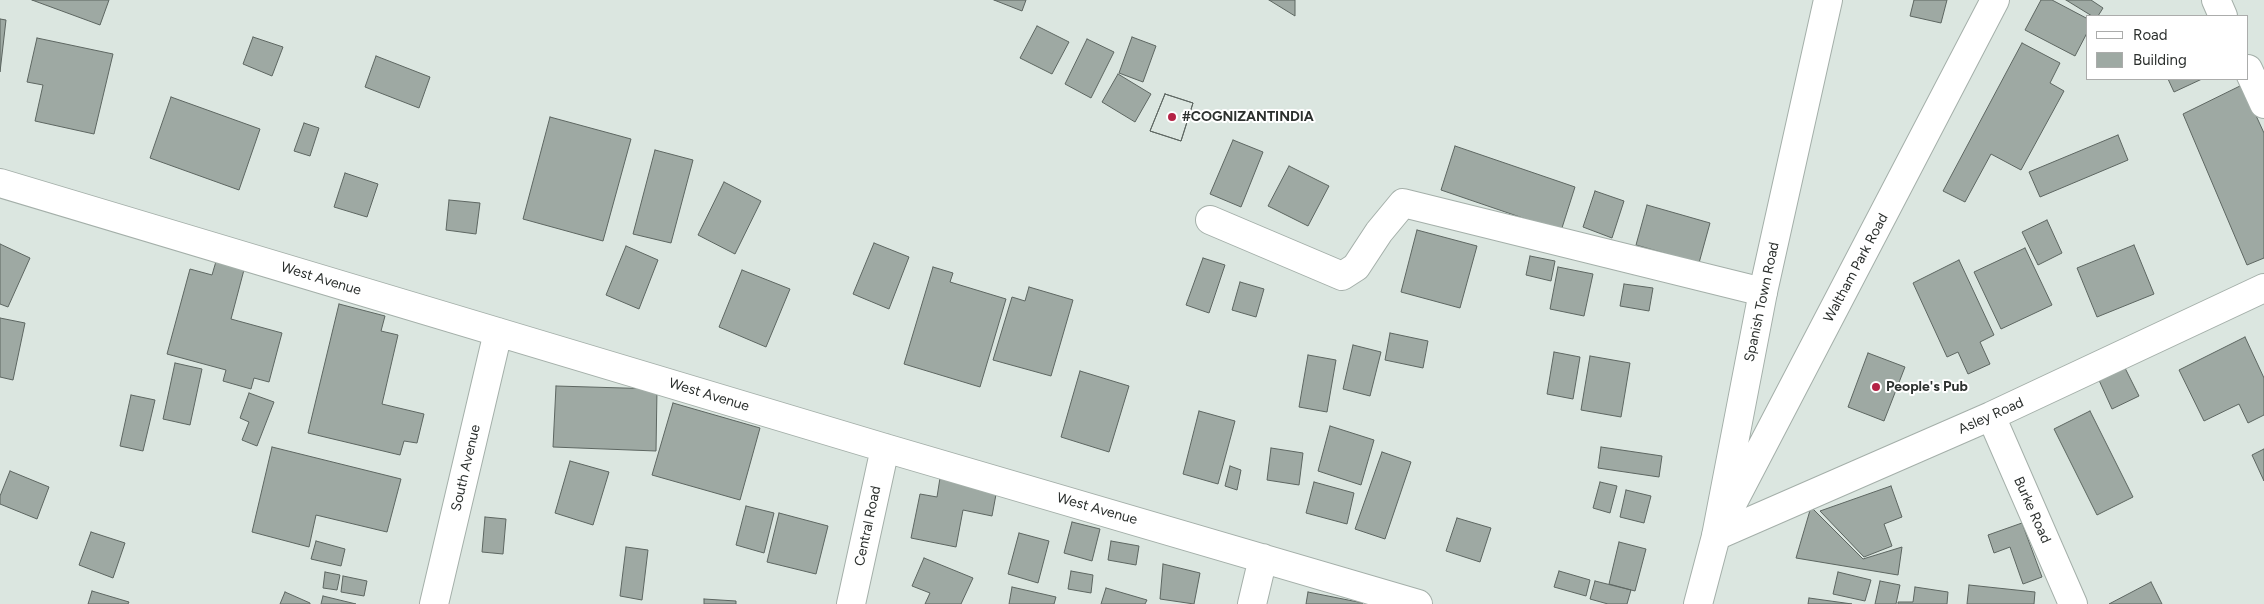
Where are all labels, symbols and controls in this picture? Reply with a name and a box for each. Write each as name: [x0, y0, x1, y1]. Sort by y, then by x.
legend: [2086, 15, 2249, 80]
text: Road: [2133, 26, 2168, 44]
text: Building: [2133, 51, 2187, 69]
place label: #COGNIZANTINDIA: [1182, 109, 1314, 125]
marker: #COGNIZANTINDIA: [1166, 111, 1178, 123]
street label: Waltham Park Road: [1820, 211, 1892, 325]
street label: Spanish Town Road: [1741, 241, 1783, 363]
street label: West Avenue: [279, 259, 363, 299]
street label: West Avenue: [667, 375, 751, 415]
place label: People's Pub: [1886, 379, 1968, 395]
marker: People's Pub: [1870, 381, 1882, 393]
street label: Asley Road: [1956, 394, 2026, 438]
street label: South Avenue: [448, 423, 484, 513]
street label: Burke Road: [2010, 474, 2054, 546]
street label: Central Road: [851, 484, 885, 568]
street label: West Avenue: [1055, 489, 1139, 529]

